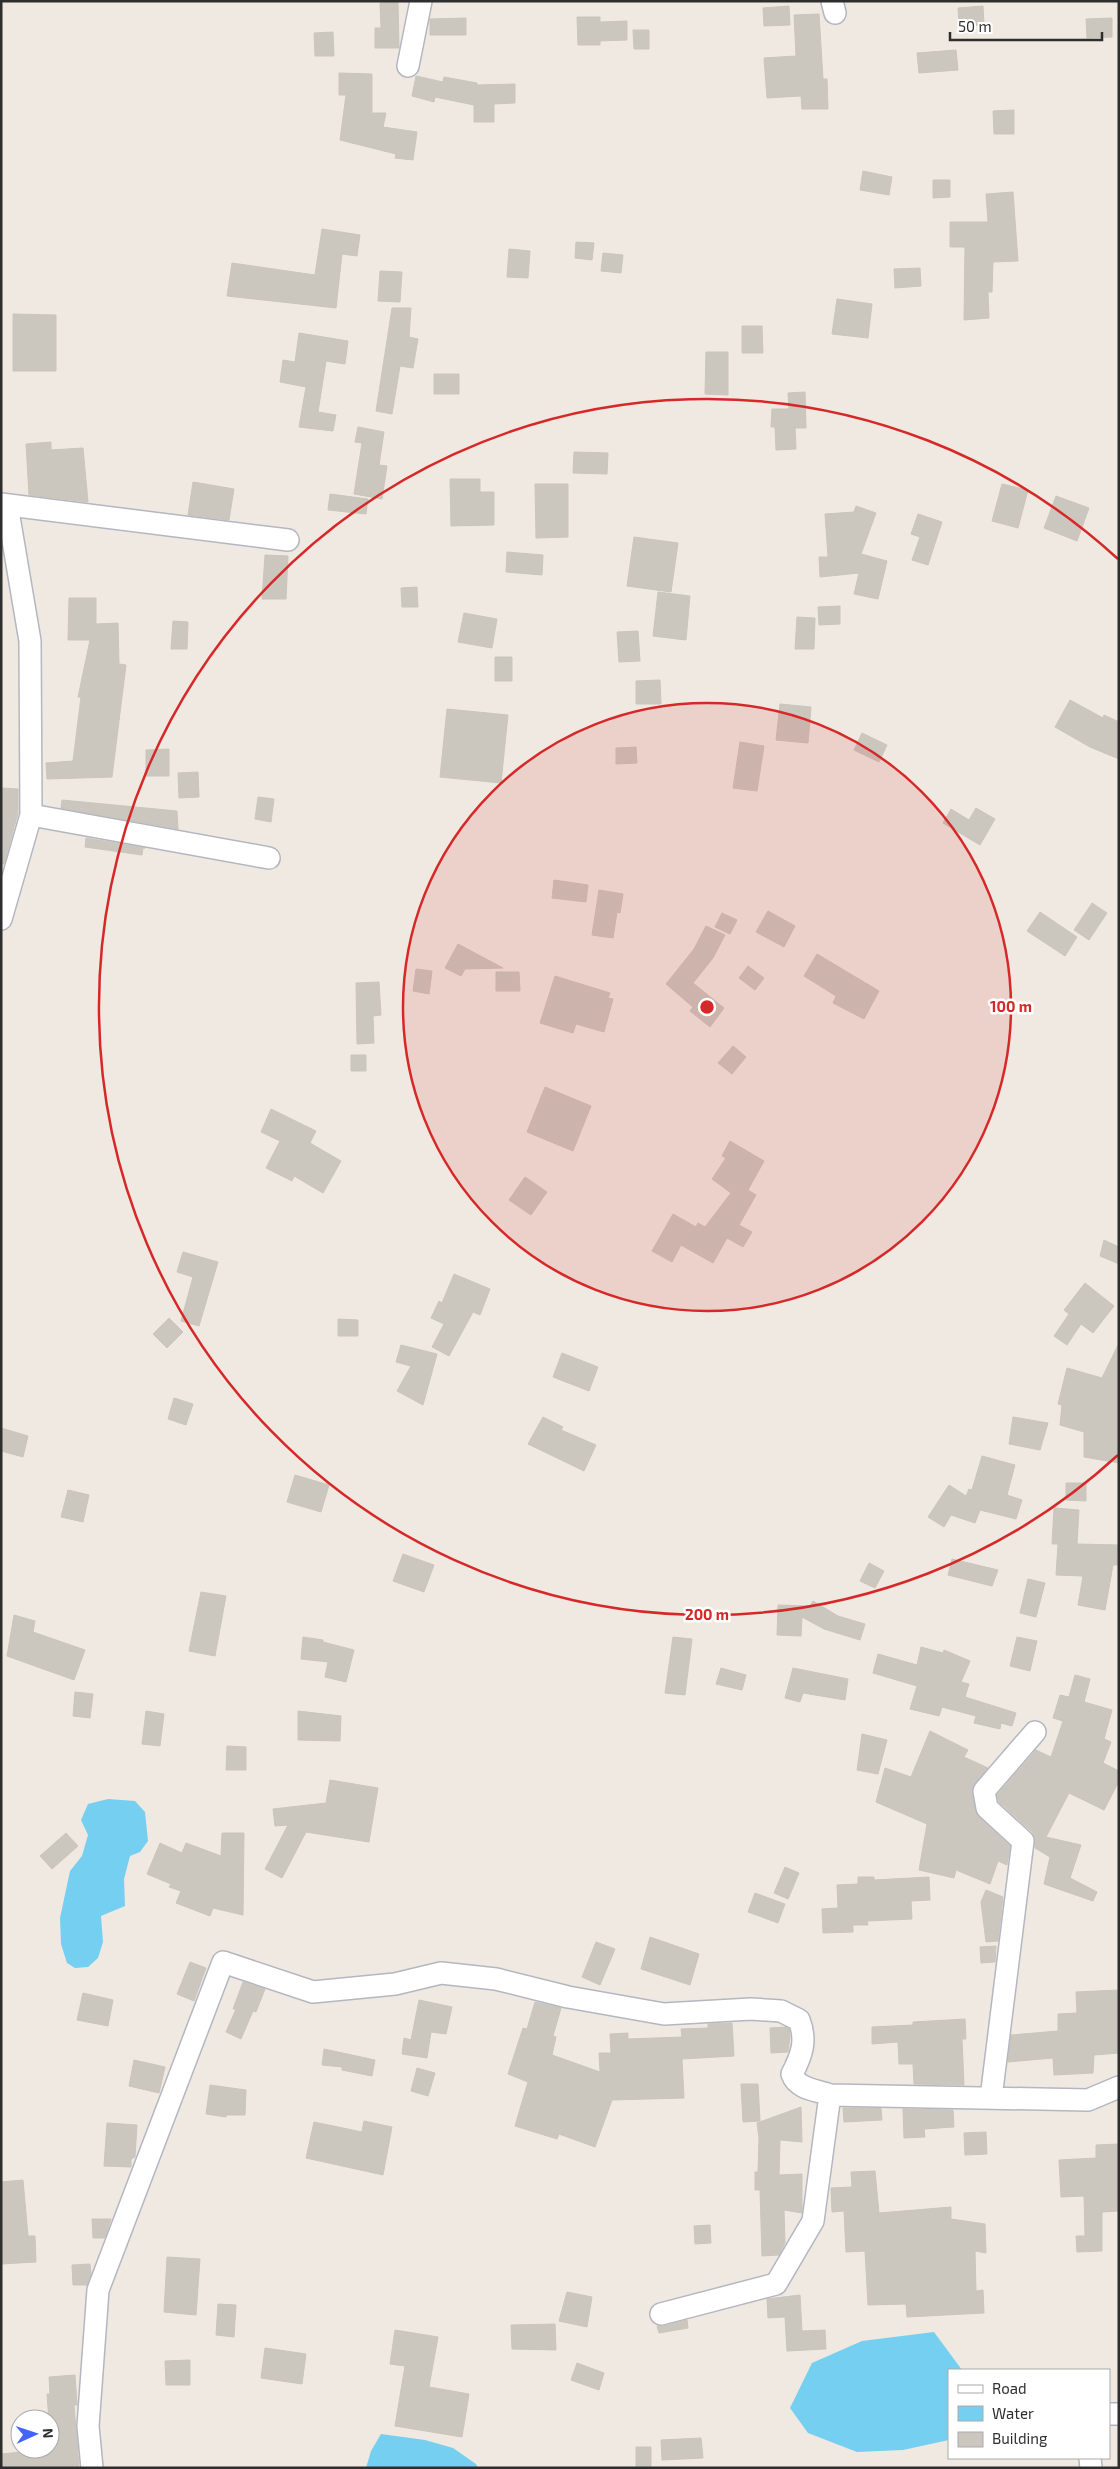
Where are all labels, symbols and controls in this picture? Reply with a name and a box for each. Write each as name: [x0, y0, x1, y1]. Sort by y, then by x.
scale bar: [950, 10, 1102, 42]
text: 50 m: [958, 17, 992, 35]
text: 100 m: [990, 997, 1032, 1015]
centre of rings: [698, 998, 716, 1016]
text: 200 m: [685, 1605, 729, 1623]
legend: [948, 2369, 1110, 2459]
text: Road: [992, 2379, 1027, 2397]
text: Water: [992, 2404, 1034, 2422]
north arrow: [10, 2409, 60, 2459]
text: N: [40, 2428, 57, 2439]
text: Building: [992, 2429, 1048, 2447]

